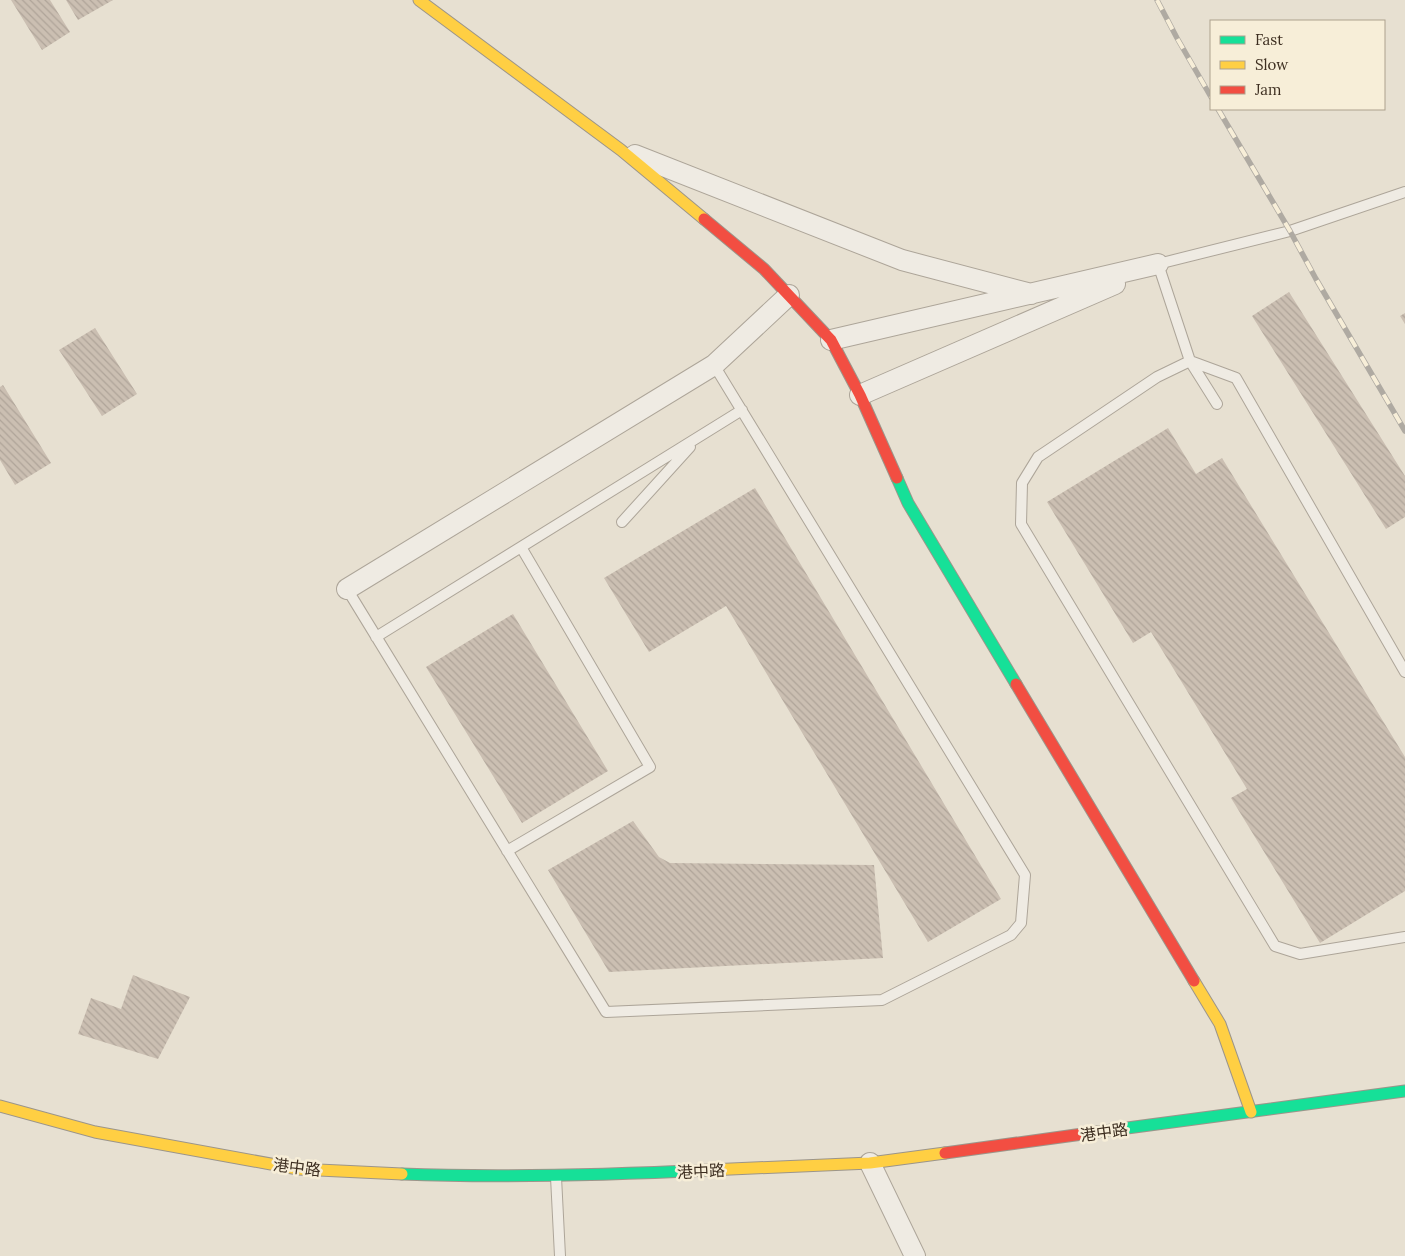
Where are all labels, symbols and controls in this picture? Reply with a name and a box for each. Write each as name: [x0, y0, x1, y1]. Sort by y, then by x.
legend: [1210, 20, 1385, 110]
text: Fast: [1255, 30, 1283, 49]
text: Slow: [1255, 55, 1288, 74]
text: Jam: [1254, 80, 1282, 99]
street label: 港中路: [1079, 1119, 1129, 1145]
street label: 港中路: [272, 1154, 322, 1180]
street label: 港中路: [677, 1160, 725, 1182]

